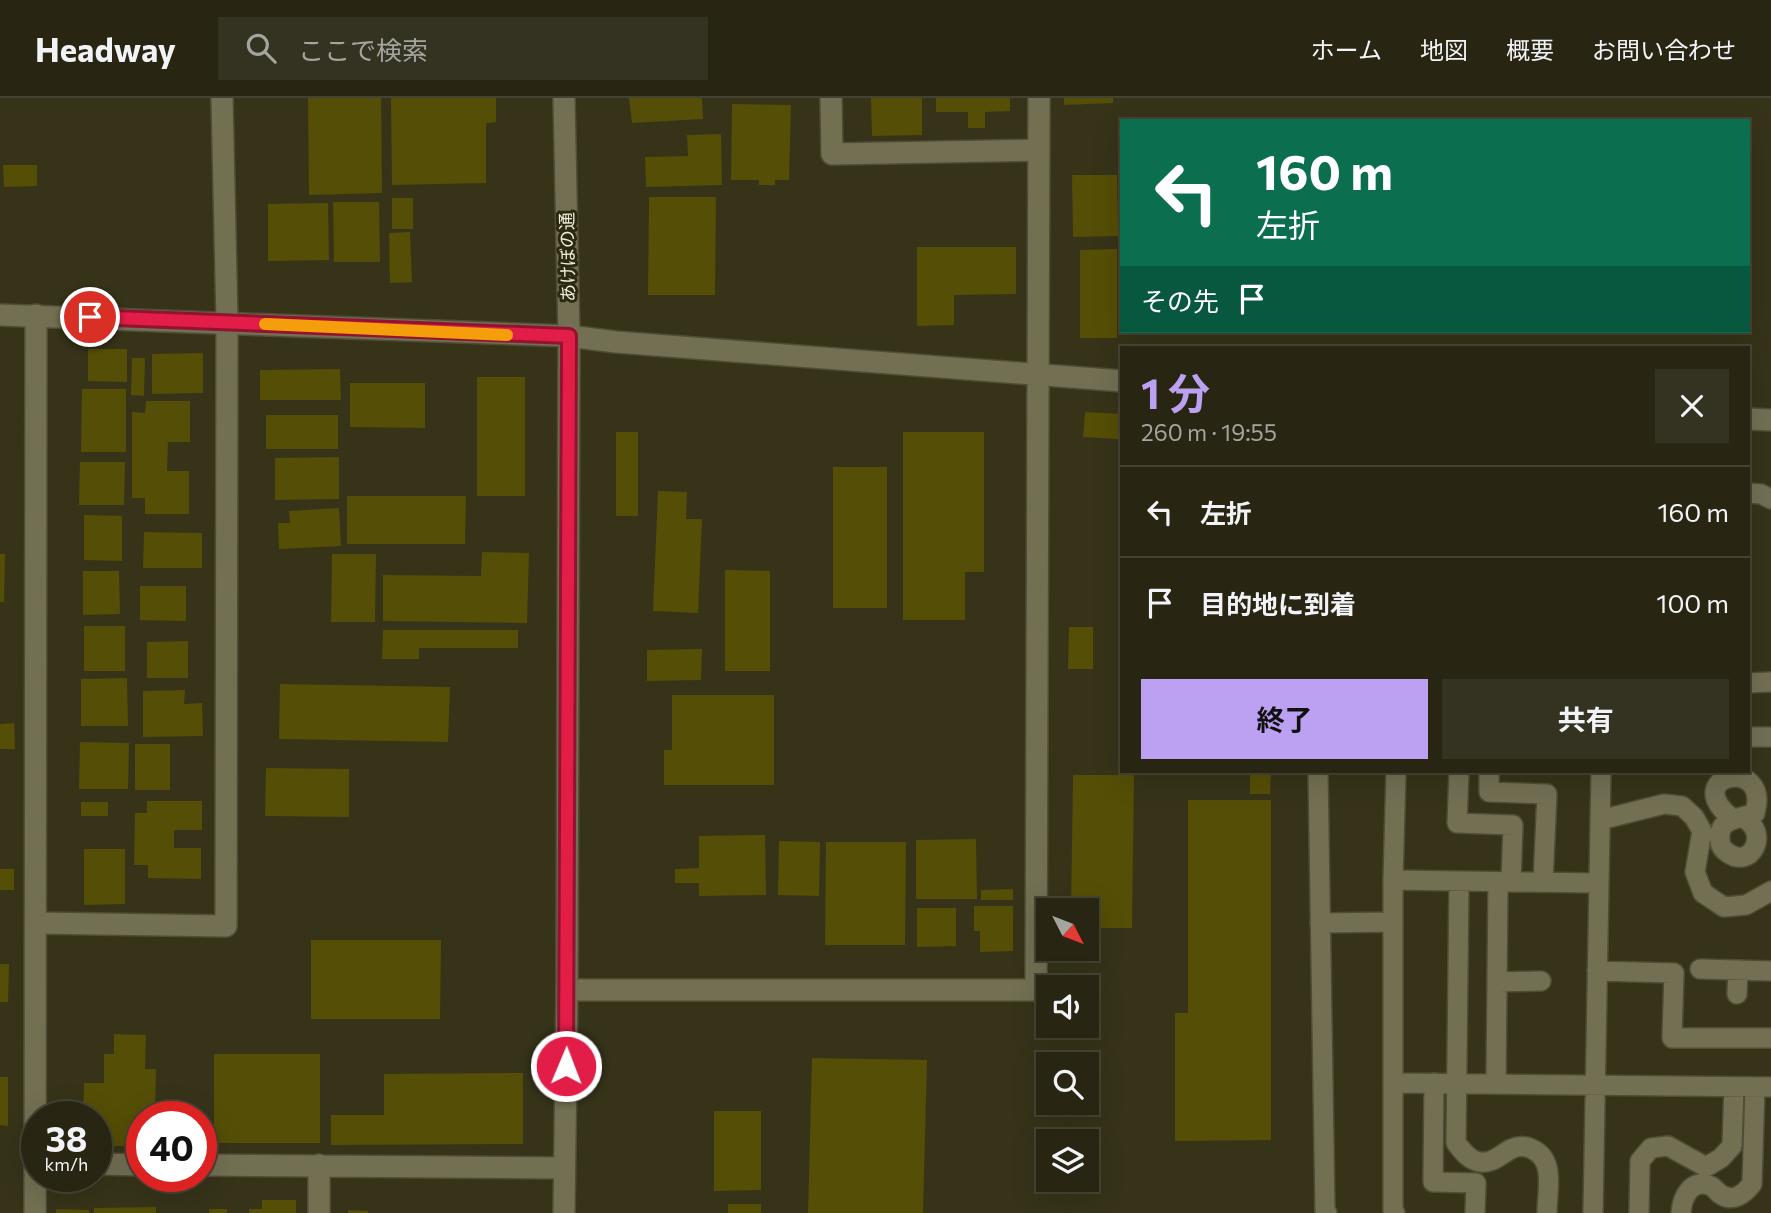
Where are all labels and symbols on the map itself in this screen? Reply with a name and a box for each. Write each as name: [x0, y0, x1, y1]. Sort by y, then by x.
street label: あけぼの通: [555, 212, 579, 302]
pin: [60, 287, 120, 347]
north arrow: [1036, 898, 1099, 961]
position arrow: [529, 1029, 603, 1103]
speed limit sign: 40: [126, 1101, 217, 1192]

